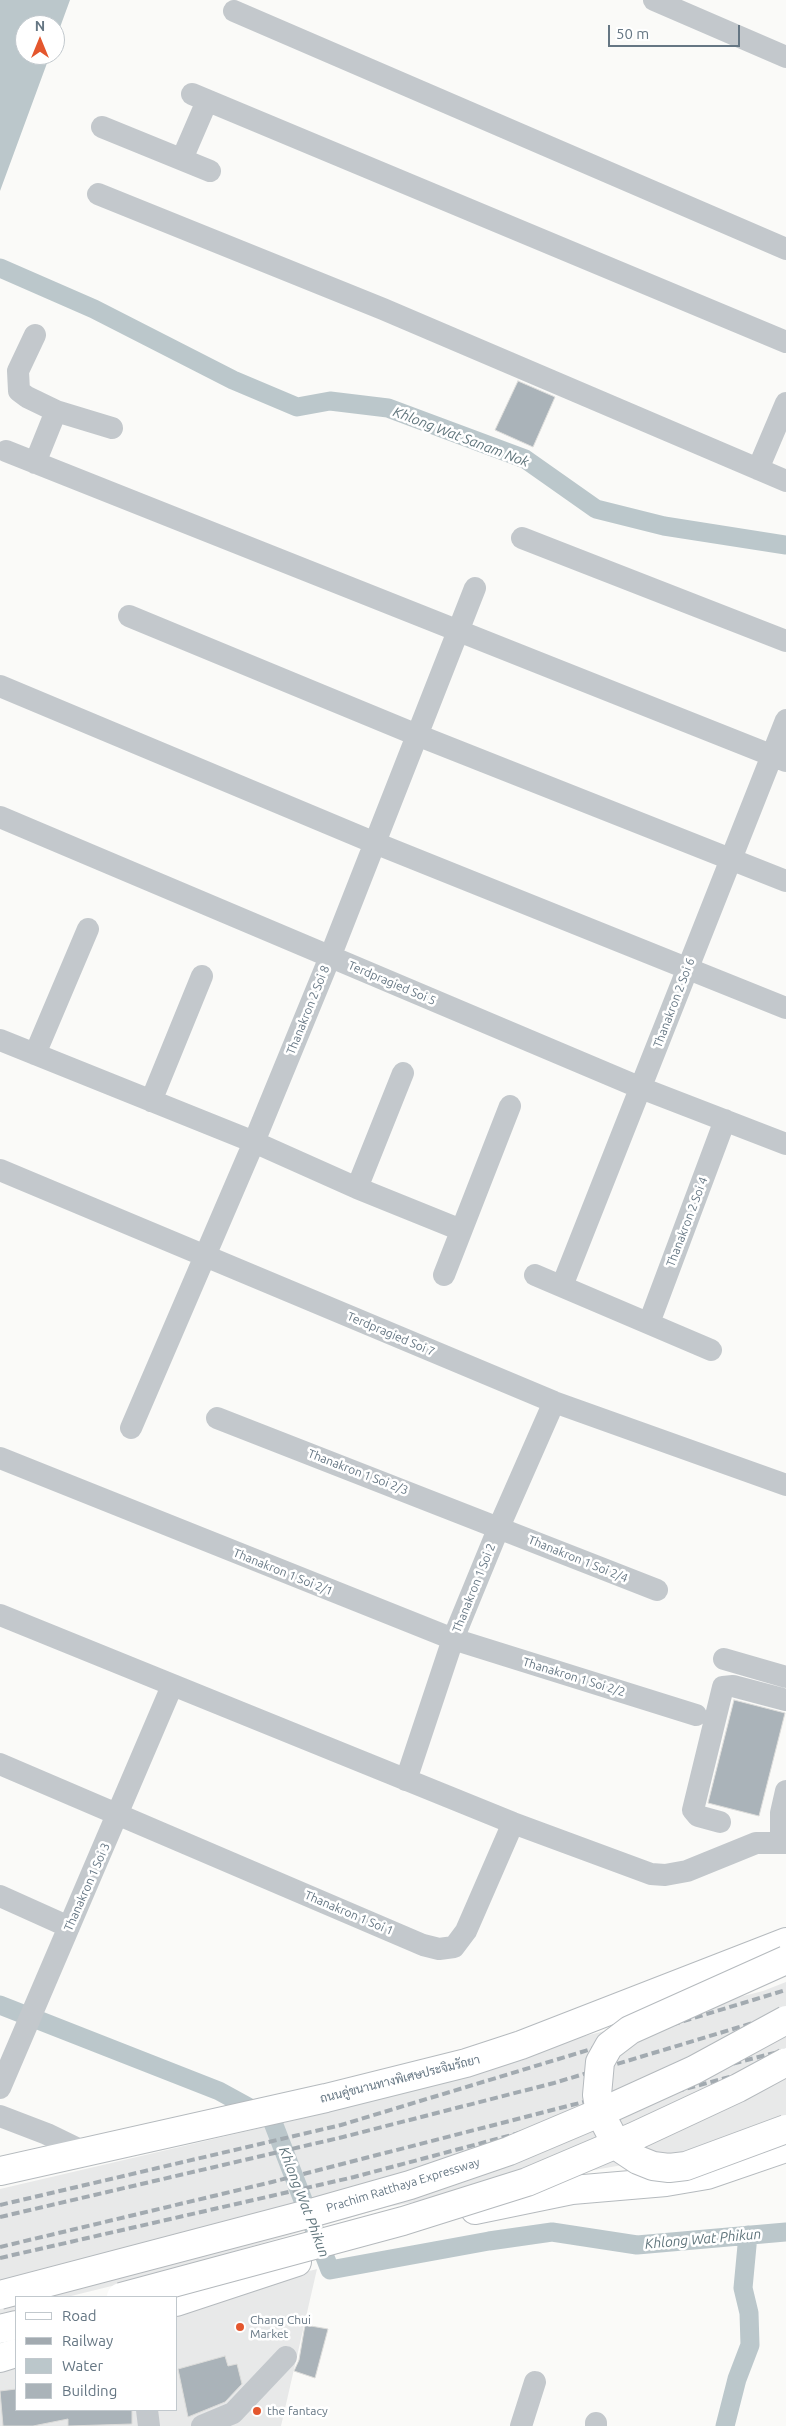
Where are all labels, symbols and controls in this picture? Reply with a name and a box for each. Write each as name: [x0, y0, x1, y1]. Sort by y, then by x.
north arrow: [15, 15, 65, 65]
scale bar: [611, 15, 744, 47]
text: N: [35, 18, 45, 34]
text: 50 m: [616, 25, 649, 42]
water label: Khlong Wat Sanam Nok: [391, 403, 531, 471]
street label: Thanakron 2 Soi 6: [650, 956, 698, 1050]
street label: Terdpragied Soi 5: [346, 958, 438, 1008]
street label: Thanakron 2 Soi 8: [283, 963, 333, 1057]
street label: Thanakron 2 Soi 4: [663, 1175, 711, 1269]
street label: Terdpragied Soi 7: [345, 1309, 437, 1359]
street label: Thanakron 1 Soi 2/3: [306, 1446, 410, 1498]
street label: Thanakron 1 Soi 2/4: [526, 1532, 630, 1586]
street label: Thanakron 1 Soi 2: [449, 1541, 499, 1635]
street label: Thanakron 1 Soi 2/1: [231, 1545, 335, 1599]
street label: Thanakron 1 Soi 2/2: [521, 1655, 627, 1699]
street label: Thanakron 1 Soi 3: [61, 1841, 113, 1933]
street label: Thanakron 1 Soi 1: [302, 1888, 396, 1938]
street label: ถนนคู่ขนานทางพิเศษประจิมรัถยา: [319, 2052, 481, 2106]
water label: Khlong Wat Phikun: [275, 2144, 333, 2260]
street label: Prachim Ratthaya Expressway: [324, 2155, 482, 2215]
water label: Khlong Wat Phikun: [644, 2226, 762, 2252]
legend: [15, 2296, 178, 2411]
text: Road: [62, 2307, 97, 2324]
place label: Chang Chui Market: [250, 2313, 311, 2341]
marker: Chang Chui Market: [234, 2321, 246, 2333]
text: Railway: [62, 2332, 113, 2349]
text: Water: [62, 2357, 103, 2374]
text: Building: [62, 2382, 117, 2399]
place label: the fantacy: [267, 2404, 328, 2418]
marker: the fantacy: [251, 2405, 263, 2417]

